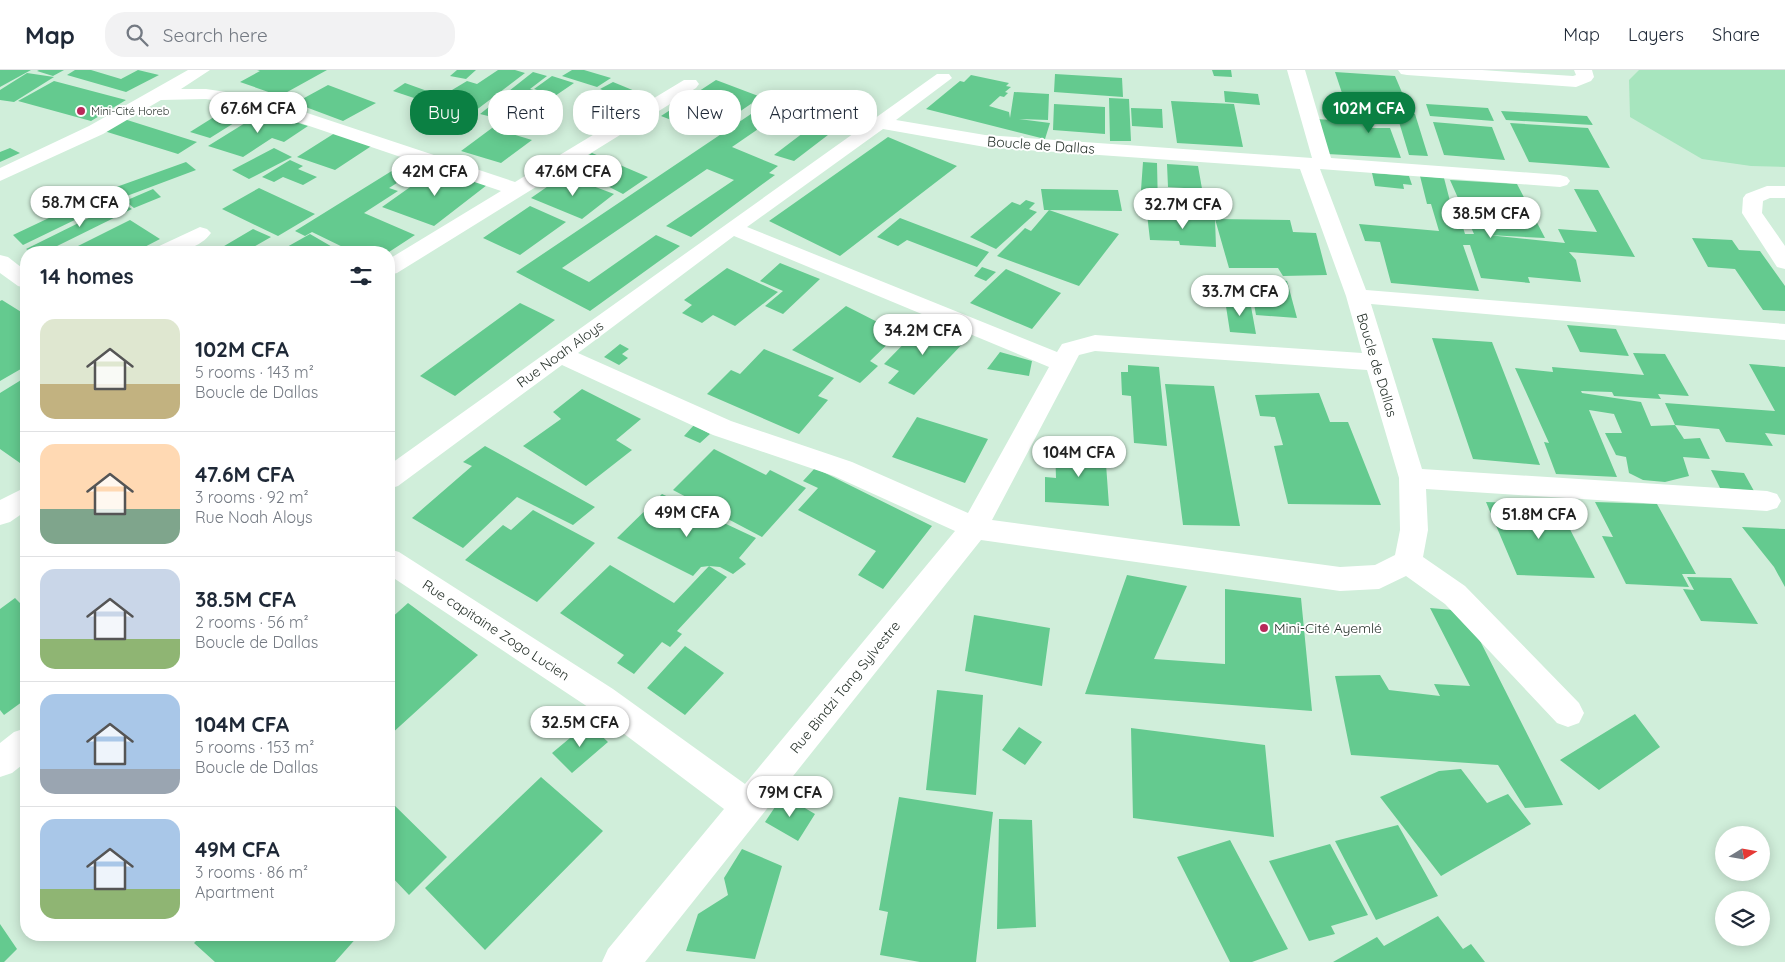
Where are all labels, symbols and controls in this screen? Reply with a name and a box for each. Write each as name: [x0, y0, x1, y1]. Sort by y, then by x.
search box: [105, 12, 455, 57]
text: Map: [25, 20, 75, 50]
icon: search: [123, 21, 151, 49]
text: Search here: [163, 23, 268, 47]
text: Map: [1563, 23, 1600, 46]
text: Layers: [1628, 23, 1684, 46]
text: Share: [1712, 23, 1760, 46]
chip: Buy: [410, 90, 478, 135]
chip: Rent: [488, 90, 563, 135]
chip: Filters: [573, 90, 659, 135]
chip: New: [669, 90, 741, 135]
chip: Apartment: [751, 90, 877, 135]
pin: 67.6M CFA: [201, 92, 315, 134]
pin: 102M CFA: [1317, 92, 1421, 134]
text: 67.6M CFA: [220, 98, 296, 118]
text: 102M CFA: [1333, 98, 1405, 118]
place label: Mini-Cité Horeb: [91, 104, 170, 118]
marker: Mini-Cité Horeb: [75, 105, 87, 117]
street label: Boucle de Dallas: [987, 132, 1095, 158]
pin: 42M CFA: [389, 154, 481, 197]
pin: 47.6M CFA: [516, 154, 630, 197]
text: 42M CFA: [403, 161, 467, 181]
text: 47.6M CFA: [535, 161, 611, 181]
pin: 58.7M CFA: [23, 186, 137, 228]
pin: 32.7M CFA: [1126, 188, 1240, 230]
text: 58.7M CFA: [41, 192, 119, 212]
text: 32.7M CFA: [1145, 194, 1221, 214]
pin: 38.5M CFA: [1434, 196, 1548, 239]
text: 38.5M CFA: [1453, 203, 1529, 223]
icon: filters: [347, 262, 375, 290]
text: 14 homes: [40, 263, 134, 289]
pin: 33.7M CFA: [1183, 274, 1297, 317]
text: 33.7M CFA: [1202, 281, 1278, 301]
street label: Boucle de Dallas: [1353, 311, 1401, 419]
pin: 34.2M CFA: [866, 314, 980, 356]
street label: Rue Noah Aloys: [513, 316, 607, 392]
text: 34.2M CFA: [884, 320, 962, 340]
text: 102M CFA: [195, 336, 289, 362]
icon: home: [80, 339, 140, 399]
text: 5 rooms · 143 m²: [195, 362, 314, 382]
text: Boucle de Dallas: [195, 382, 318, 402]
pin: 104M CFA: [1027, 436, 1131, 478]
text: 104M CFA: [1043, 442, 1115, 462]
text: 47.6M CFA: [195, 461, 294, 487]
icon: home: [80, 464, 140, 524]
text: 3 rooms · 92 m²: [195, 487, 309, 507]
pin: 49M CFA: [641, 496, 733, 538]
pin: 51.8M CFA: [1482, 498, 1596, 540]
text: 49M CFA: [655, 502, 719, 522]
text: 51.8M CFA: [1502, 504, 1576, 524]
text: Rue Noah Aloys: [195, 507, 313, 527]
street label: Rue capitaine Zogo Lucien: [419, 576, 573, 684]
text: 38.5M CFA: [195, 586, 296, 612]
icon: home: [80, 589, 140, 649]
text: 2 rooms · 56 m²: [195, 612, 309, 632]
street label: Rue Bindzi Tang Sylvestre: [786, 617, 904, 757]
place label: Mini-Cité Ayemlé: [1274, 619, 1382, 637]
marker: Mini-Cité Ayemlé: [1258, 622, 1270, 634]
text: Boucle de Dallas: [195, 632, 318, 652]
pin: 32.5M CFA: [523, 706, 637, 748]
text: 104M CFA: [195, 711, 289, 737]
text: 32.5M CFA: [541, 712, 619, 732]
icon: home: [80, 714, 140, 774]
text: 5 rooms · 153 m²: [195, 737, 314, 757]
text: Boucle de Dallas: [195, 757, 318, 777]
pin: 79M CFA: [744, 776, 836, 818]
text: 79M CFA: [758, 782, 822, 802]
north arrow: [1715, 826, 1770, 881]
map controls: [1715, 826, 1770, 946]
text: 49M CFA: [195, 836, 280, 862]
icon: home: [80, 839, 140, 899]
text: 3 rooms · 86 m²: [195, 862, 308, 882]
text: Apartment: [195, 882, 275, 902]
button: layers: [1715, 891, 1770, 946]

